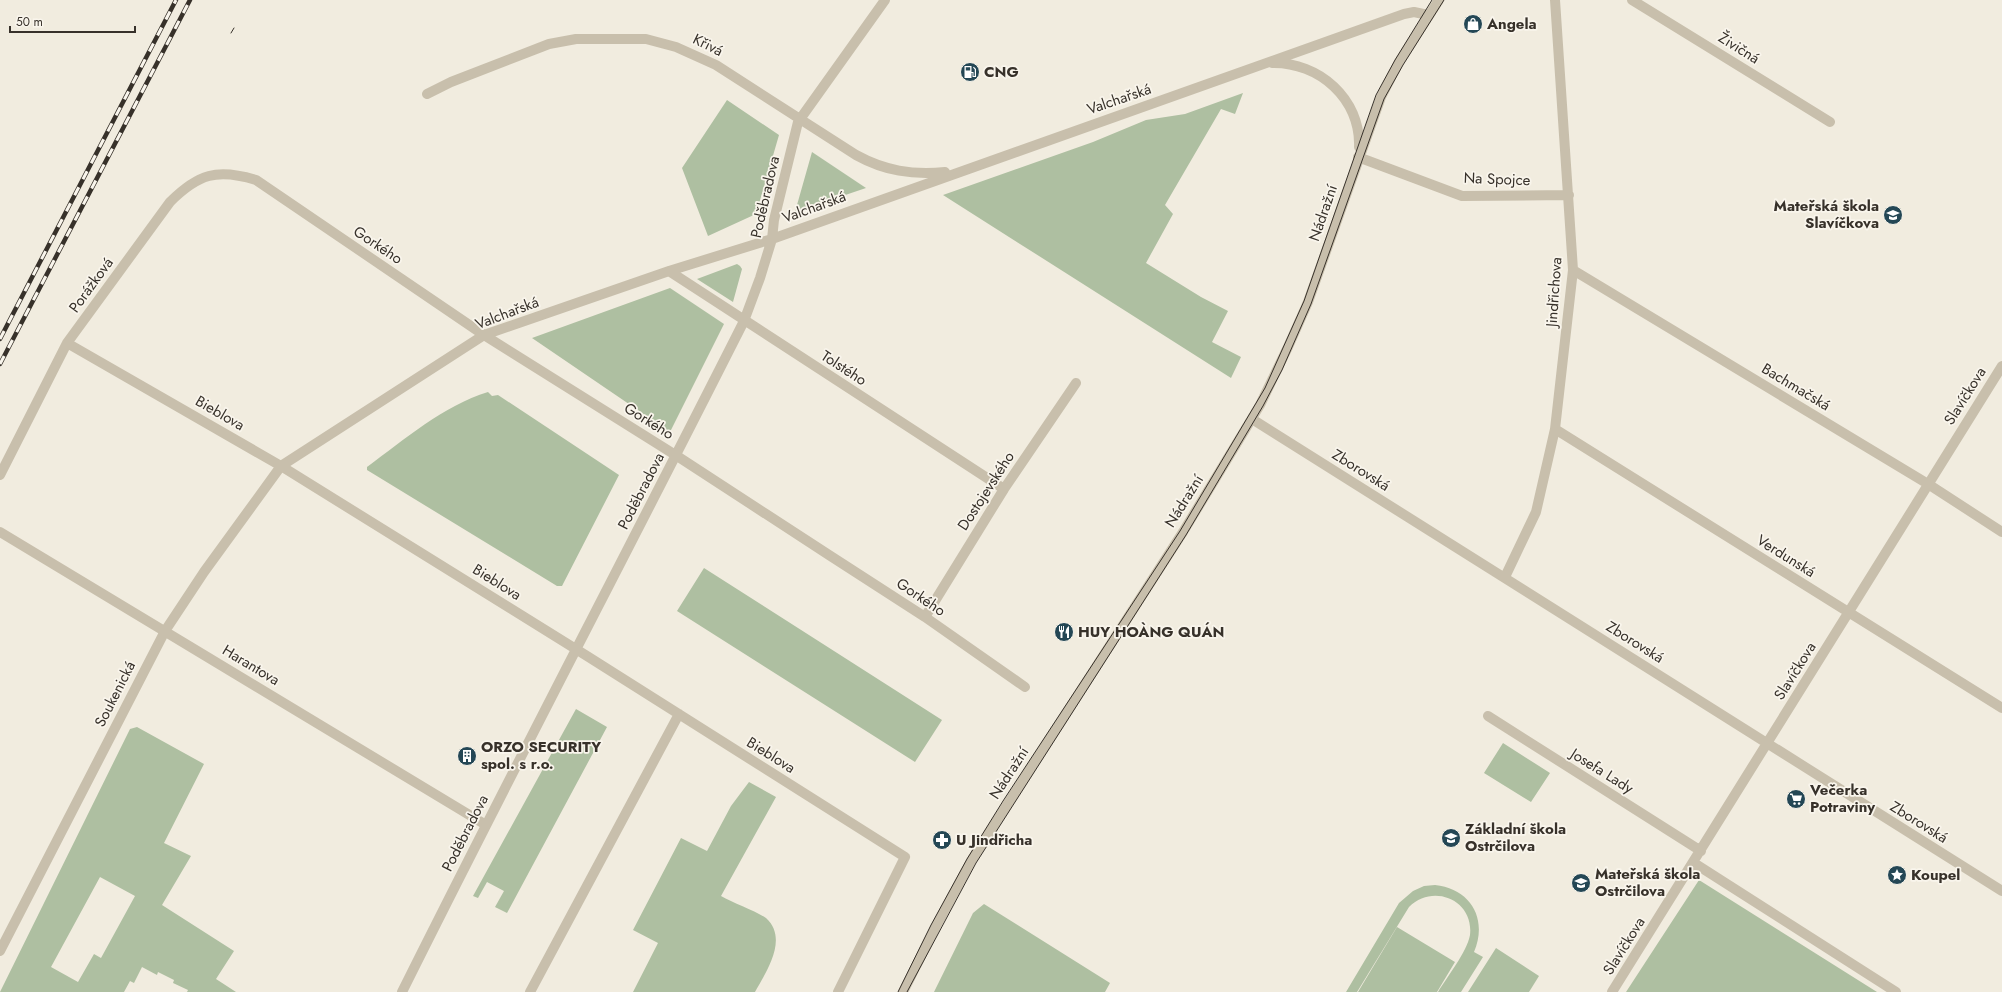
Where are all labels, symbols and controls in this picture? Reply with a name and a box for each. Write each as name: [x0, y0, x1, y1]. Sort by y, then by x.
scale bar: [10, 8, 135, 34]
text: 50 m: [16, 13, 43, 31]
shop icon: Angela: [1462, 13, 1484, 35]
place label: Angela: [1486, 13, 1537, 35]
street label: Živičná: [1714, 27, 1764, 69]
street label: Křivá: [689, 28, 727, 62]
fuel station icon: CNG: [959, 61, 981, 83]
place label: CNG: [984, 61, 1019, 83]
street label: Valchařská: [1084, 78, 1154, 120]
street label: Poděbradova: [745, 154, 785, 240]
street label: Na Spojce: [1463, 167, 1531, 191]
street label: Nádražní: [1303, 181, 1343, 244]
street label: Valchařská: [779, 185, 849, 229]
place label: Mateřská škola Slavíčkova: [1774, 195, 1879, 234]
school or university icon: Mateřská škola Slavíčkova: [1882, 204, 1904, 226]
street label: Gorkého: [349, 220, 407, 270]
street label: Porážková: [63, 253, 119, 317]
street label: Jindřichova: [1540, 256, 1567, 330]
street label: Valchařská: [472, 291, 542, 335]
street label: Tolstého: [817, 345, 871, 391]
street label: Bachmačská: [1757, 358, 1835, 416]
street label: Slavíčkova: [1939, 363, 1991, 429]
street label: Bieblova: [191, 390, 249, 436]
street label: Gorkého: [620, 397, 678, 445]
street label: Zborovská: [1328, 444, 1394, 496]
street label: Dostojevského: [952, 447, 1020, 535]
street label: Poděbradova: [612, 449, 670, 533]
street label: Nádražní: [1159, 469, 1209, 532]
street label: Verdunská: [1752, 529, 1820, 583]
street label: Bieblova: [468, 558, 526, 606]
street label: Gorkého: [892, 572, 950, 622]
street label: Zborovská: [1602, 616, 1668, 668]
restaurant icon: HUY HOÀNG QUÁN: [1053, 621, 1075, 643]
place label: HUY HOÀNG QUÁN: [1078, 621, 1224, 643]
street label: Slavíčkova: [1769, 638, 1821, 704]
street label: Harantova: [218, 639, 284, 691]
street label: Soukenická: [89, 657, 141, 731]
street label: Bieblova: [742, 731, 800, 779]
place label: ORZO SECURITY spol. s r.o.: [481, 736, 601, 775]
street label: Nádražní: [984, 742, 1035, 804]
street label: Josefa Lady: [1565, 742, 1638, 799]
building icon: ORZO SECURITY spol. s r.o.: [456, 745, 478, 767]
place label: Večerka Potraviny: [1809, 779, 1875, 818]
supermarket icon: Večerka Potraviny: [1785, 788, 1807, 810]
street label: Poděbradova: [436, 791, 494, 875]
street label: Zborovská: [1886, 796, 1952, 848]
place label: Základní škola Ostrčilova: [1465, 818, 1566, 857]
school or university icon: Základní škola Ostrčilova: [1440, 827, 1462, 849]
pharmacy icon: U Jindřicha: [931, 829, 953, 851]
place label: U Jindřicha: [956, 829, 1032, 851]
place label: Mateřská škola Ostrčilova: [1595, 863, 1700, 902]
place icon: Koupel: [1886, 864, 1908, 886]
place label: Koupel: [1911, 864, 1960, 886]
school or university icon: Mateřská škola Ostrčilova: [1570, 872, 1592, 894]
street label: Slavíčkova: [1598, 913, 1650, 979]

